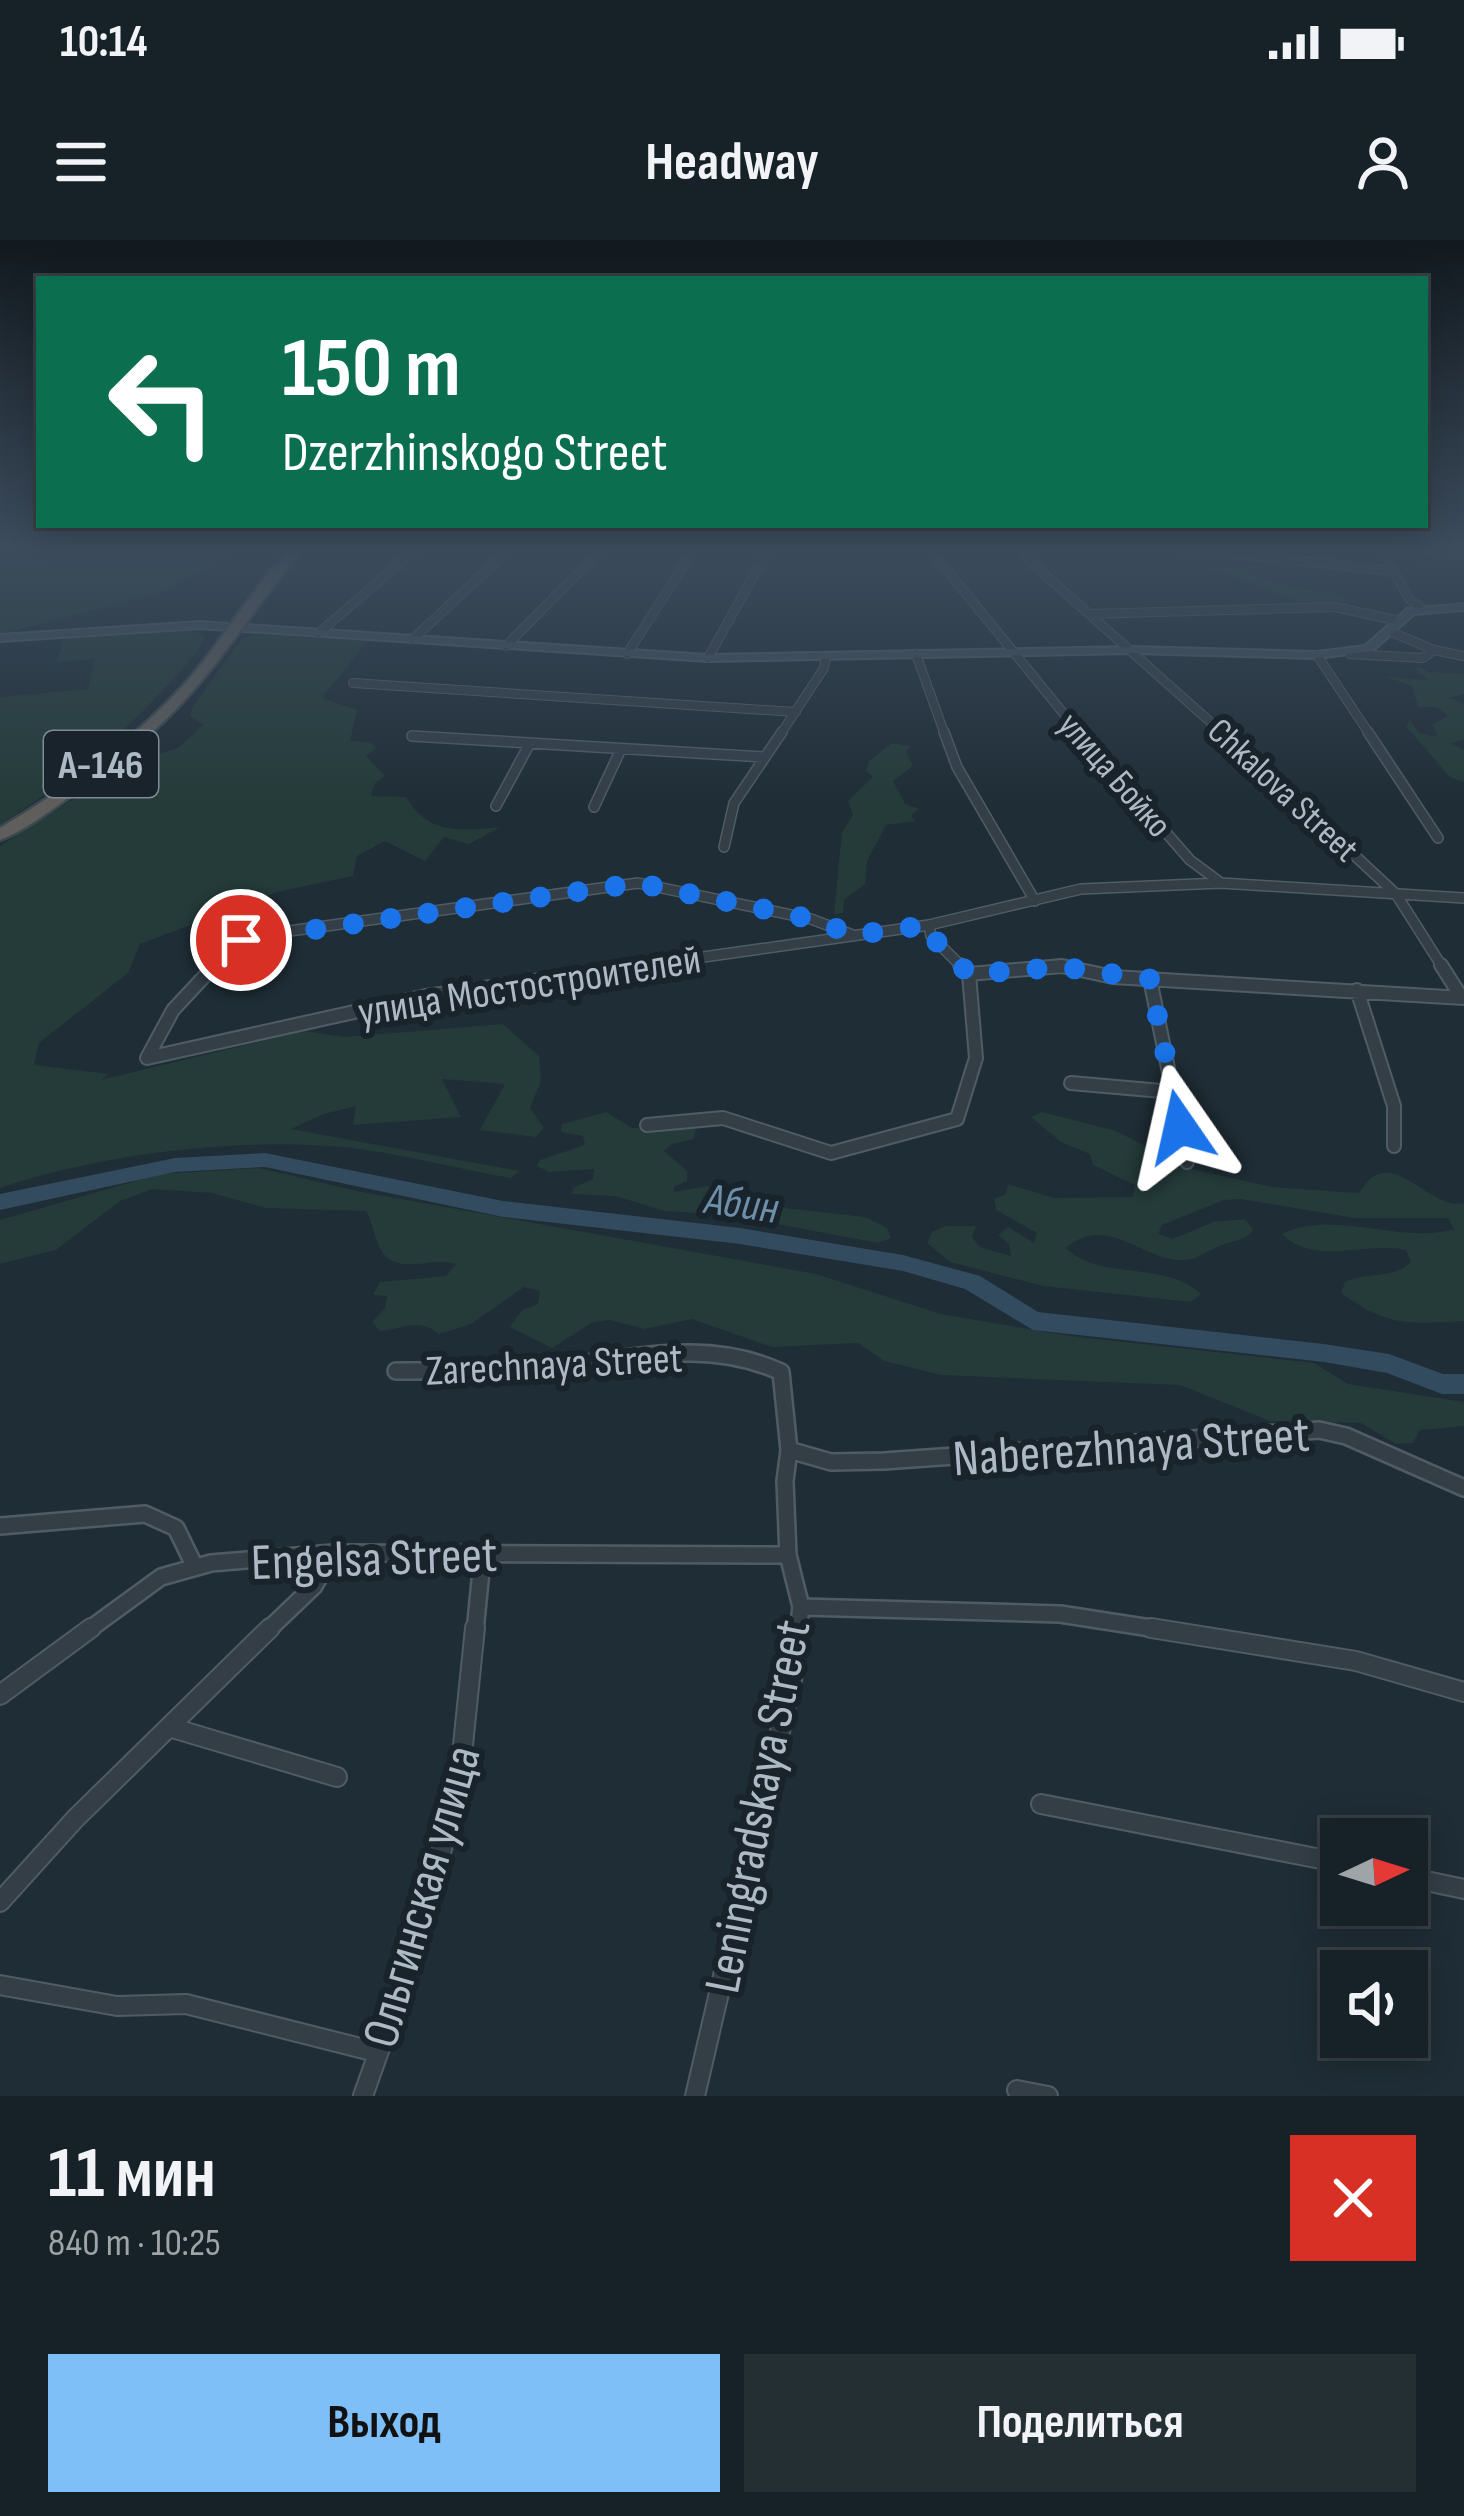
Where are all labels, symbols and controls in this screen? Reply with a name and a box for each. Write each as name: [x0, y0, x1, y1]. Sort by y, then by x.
text: 10:14: [60, 15, 147, 70]
icon: menu: [48, 129, 114, 195]
icon: person: [1350, 129, 1416, 195]
text: Headway: [645, 130, 819, 195]
text: 150 m: [282, 319, 461, 420]
icon: left: [84, 324, 240, 480]
text: Dzerzhinskogo Street: [282, 421, 668, 486]
street label: улица Бойко: [1048, 704, 1180, 847]
street label: Chkalova Street: [1198, 710, 1367, 872]
road number: А-146: [44, 731, 158, 797]
pin: [190, 889, 292, 991]
icon: arrive: [208, 907, 274, 973]
street label: улица Мостостроителей: [354, 934, 704, 1039]
position arrow: [1117, 1064, 1243, 1190]
water label: Абин: [699, 1172, 782, 1237]
street label: Zarechnaya Street: [424, 1333, 684, 1398]
street label: Naberezhnaya Street: [951, 1405, 1311, 1490]
street label: Engelsa Street: [250, 1525, 498, 1594]
street label: Leningradskaya Street: [692, 1615, 824, 1998]
street label: Ольгинская улица: [350, 1739, 495, 2054]
north arrow: [1320, 1818, 1428, 1926]
map controls: [1320, 1818, 1428, 2058]
button: sound: [1320, 1950, 1428, 2058]
text: 11 мин: [48, 2131, 216, 2218]
button: close: [1290, 2135, 1416, 2261]
text: 840 m · 10:25: [48, 2220, 221, 2267]
button: Выход: [48, 2354, 720, 2492]
button: Поделиться: [744, 2354, 1416, 2492]

